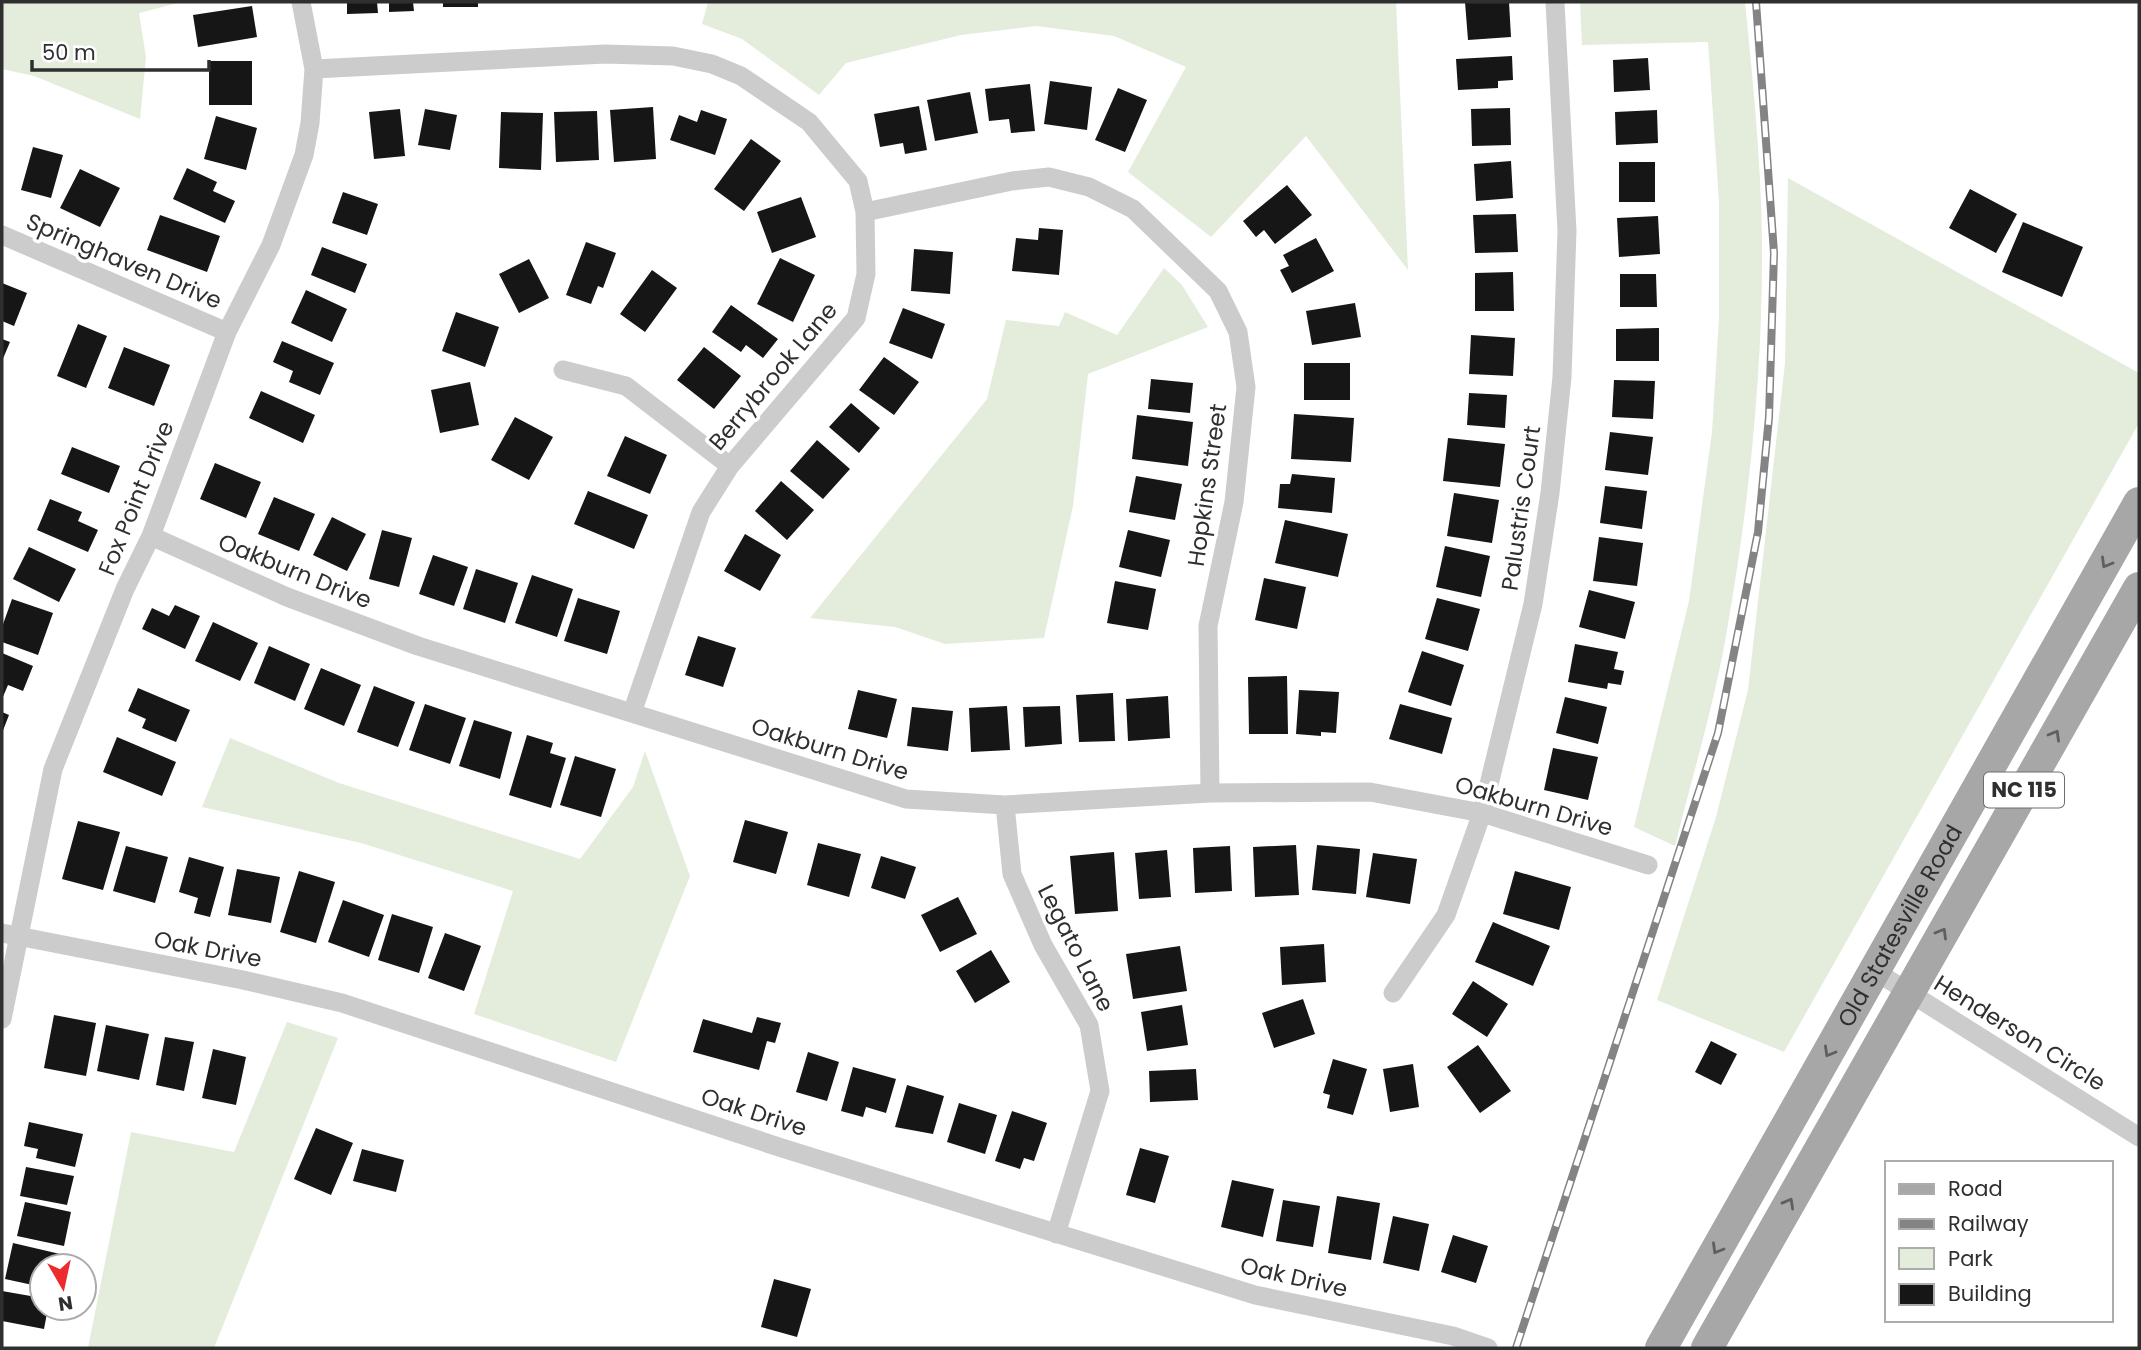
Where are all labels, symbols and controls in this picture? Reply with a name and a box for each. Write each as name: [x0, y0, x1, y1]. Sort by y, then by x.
scale bar: [32, 28, 208, 72]
text: 50 m: [42, 38, 96, 67]
street label: Springhaven Drive: [21, 205, 227, 317]
street label: Berrybrook Lane: [701, 295, 845, 457]
street label: Hopkins Street: [1180, 402, 1234, 568]
street label: Fox Point Drive: [90, 416, 182, 580]
street label: Palustris Court: [1494, 424, 1548, 592]
street label: Oakburn Drive: [214, 526, 376, 616]
one-way arrow: [2101, 556, 2114, 568]
street label: Oakburn Drive: [747, 710, 913, 788]
one-way arrow: [2047, 730, 2060, 743]
street label: Oakburn Drive: [1451, 768, 1617, 844]
road number: NC 115: [1984, 772, 2064, 808]
street label: Old Statesville Road: [1830, 819, 1970, 1033]
street label: Legato Lane: [1030, 879, 1122, 1017]
street label: Oak Drive: [151, 923, 265, 975]
one-way arrow: [1934, 927, 1947, 940]
street label: Henderson Circle: [1928, 967, 2112, 1099]
one-way arrow: [1824, 1044, 1837, 1057]
street label: Oak Drive: [697, 1080, 811, 1144]
legend: [1885, 1161, 2113, 1322]
text: Road: [1948, 1174, 2003, 1203]
one-way arrow: [1781, 1198, 1794, 1211]
text: Railway: [1948, 1209, 2029, 1238]
one-way arrow: [1712, 1242, 1725, 1255]
text: Park: [1948, 1244, 1993, 1273]
street label: Oak Drive: [1237, 1249, 1351, 1305]
north arrow: [28, 1252, 98, 1322]
text: Building: [1948, 1279, 2032, 1308]
text: N: [56, 1289, 75, 1318]

